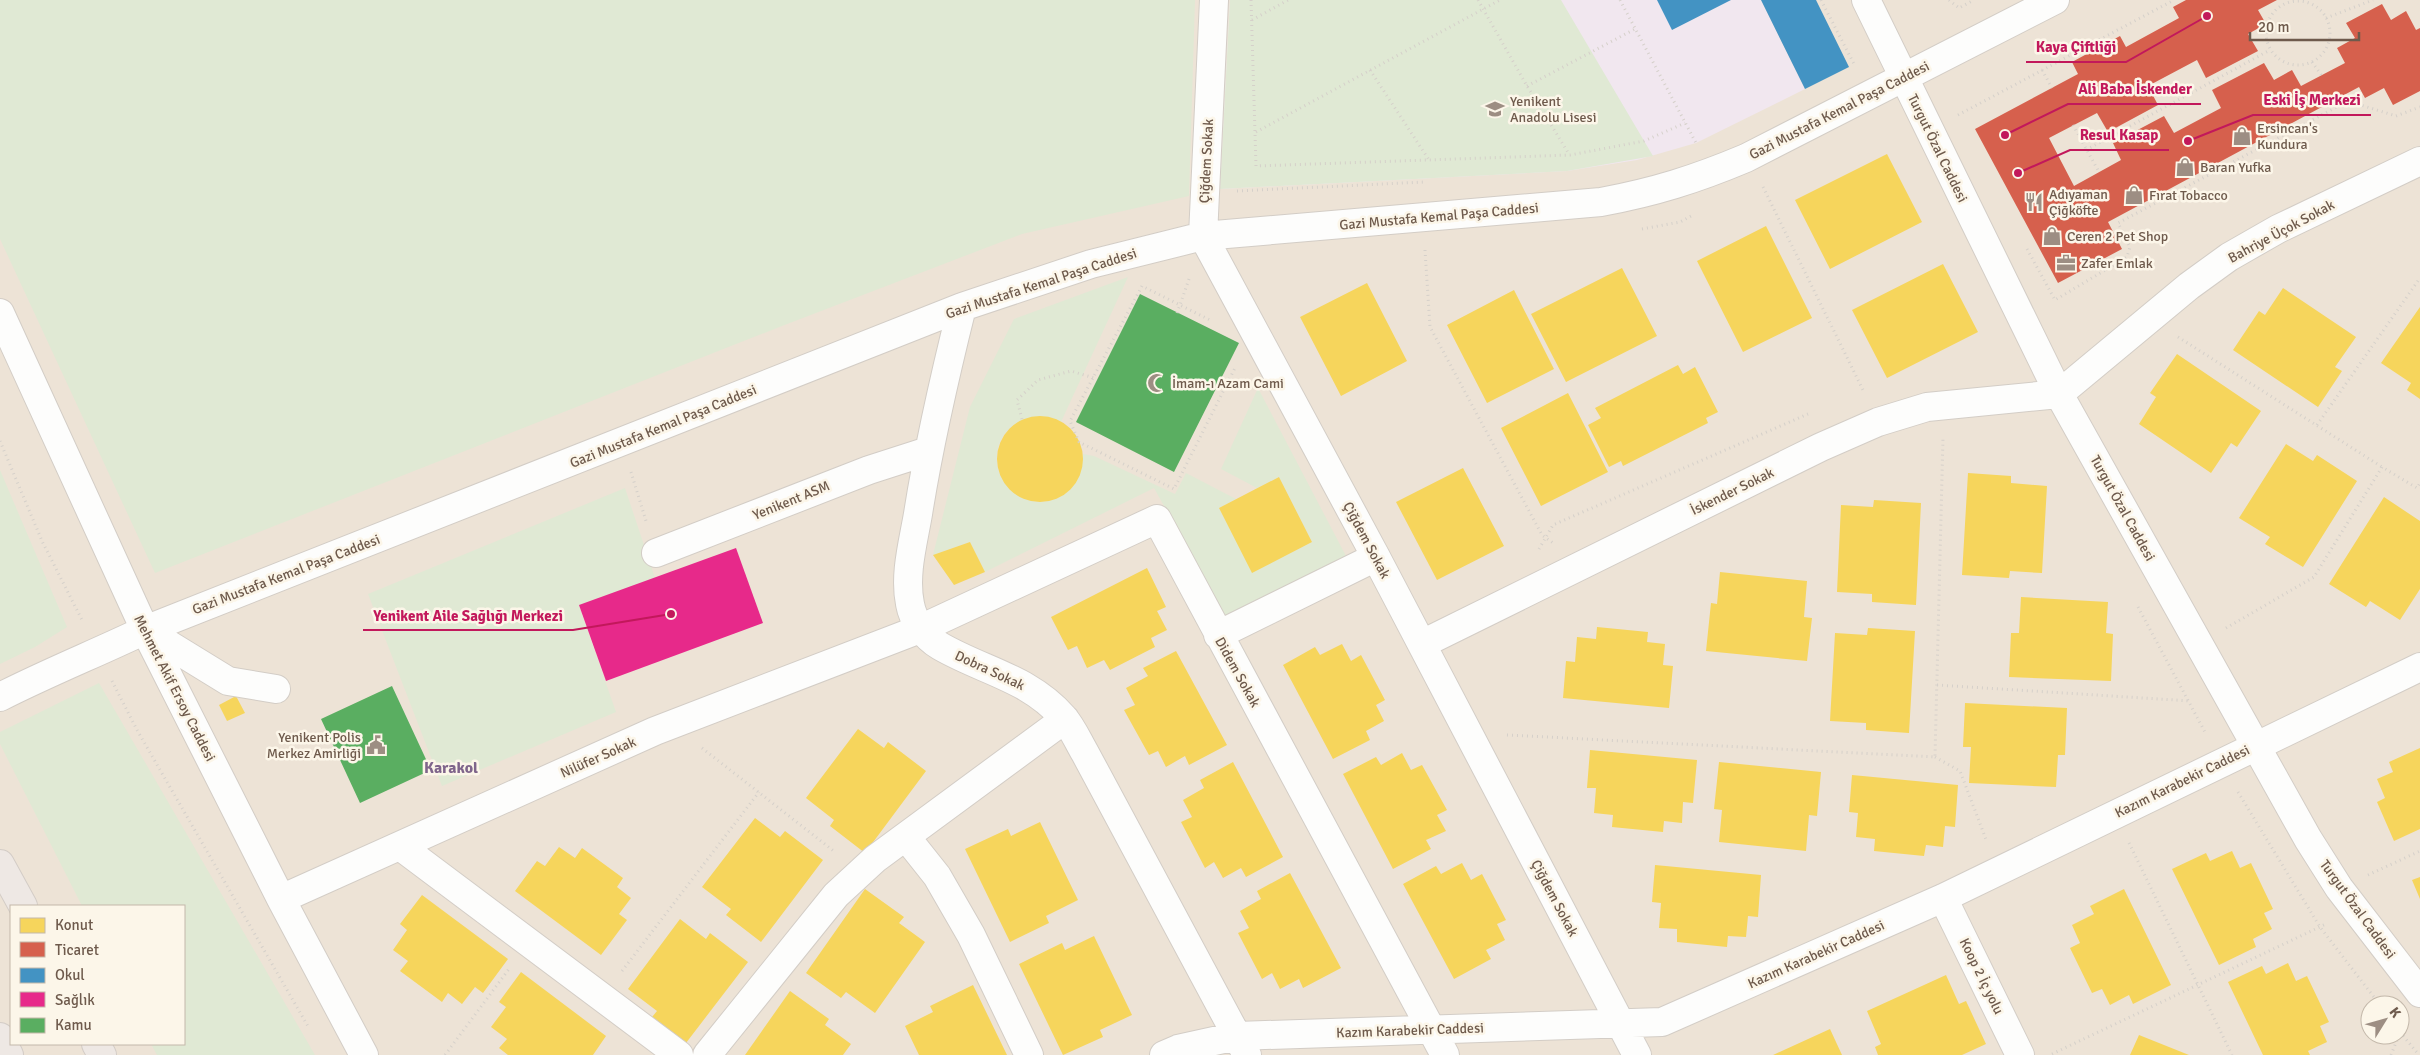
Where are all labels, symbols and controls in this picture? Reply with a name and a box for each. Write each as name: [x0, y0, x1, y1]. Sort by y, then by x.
scale bar: [2250, 10, 2359, 42]
text: 20 m: [2258, 18, 2289, 36]
callout: Kaya Çiftliği: [2026, 32, 2126, 62]
text: Kaya Çiftliği: [2036, 38, 2116, 56]
street label: Gazi Mustafa Kemal Paşa Caddesi: [1746, 57, 1932, 163]
callout: Ali Baba İskender: [2068, 74, 2201, 104]
text: Ali Baba İskender: [2078, 80, 2192, 98]
callout: Eski İş Merkezi: [2253, 85, 2371, 115]
street label: Turgut Özal Caddesi: [1904, 91, 1971, 205]
text: Eski İş Merkezi: [2263, 91, 2361, 109]
place label: Yenikent Anadolu Lisesi: [1510, 93, 1597, 126]
school or university icon: Yenikent Anadolu Lisesi: [1484, 98, 1506, 120]
street label: Çiğdem Sokak: [1196, 118, 1217, 204]
callout: Resul Kasap: [2070, 120, 2169, 150]
place label: Ersincan's Kundura: [2257, 120, 2318, 153]
shop icon: Ersincan's Kundura: [2231, 125, 2253, 147]
text: Resul Kasap: [2080, 126, 2158, 144]
shop icon: Baran Yufka: [2174, 156, 2196, 178]
place label: Baran Yufka: [2200, 159, 2271, 176]
shop icon: Fırat Tobacco: [2123, 184, 2145, 206]
place label: Adıyaman Çiğköfte: [2049, 186, 2108, 219]
place label: Fırat Tobacco: [2149, 187, 2228, 204]
restaurant icon: Adıyaman Çiğköfte: [2023, 191, 2045, 213]
street label: Bahriye Üçok Sokak: [2225, 196, 2337, 267]
street label: Gazi Mustafa Kemal Paşa Caddesi: [1339, 199, 1539, 234]
shop icon: Ceren 2 Pet Shop: [2041, 225, 2063, 247]
place label: Ceren 2 Pet Shop: [2067, 228, 2168, 245]
street label: Gazi Mustafa Kemal Paşa Caddesi: [943, 244, 1139, 322]
office icon: Zafer Emlak: [2055, 252, 2077, 274]
place label: Zafer Emlak: [2081, 255, 2153, 272]
mosque icon: İmam-ı Azam Cami: [1146, 372, 1168, 394]
place label: İmam-ı Azam Cami: [1172, 375, 1284, 392]
street label: Gazi Mustafa Kemal Paşa Caddesi: [567, 381, 759, 472]
street label: Turgut Özal Caddesi: [2086, 452, 2159, 564]
street label: İskender Sokak: [1688, 464, 1777, 519]
street label: Yenikent ASM: [750, 477, 832, 524]
street label: Çiğdem Sokak: [1339, 499, 1394, 582]
street label: Gazi Mustafa Kemal Paşa Caddesi: [190, 531, 383, 618]
callout: Yenikent Aile Sağlığı Merkezi: [363, 600, 573, 630]
text: Yenikent Aile Sağlığı Merkezi: [372, 607, 563, 625]
street label: Mehmet Akif Ersoy Caddesi: [130, 612, 219, 764]
street label: Didem Sokak: [1211, 634, 1264, 710]
street label: Dobra Sokak: [952, 647, 1027, 694]
place label: Yenikent Polis Merkez Amirliği: [267, 729, 361, 762]
street label: Nilüfer Sokak: [558, 733, 639, 782]
public building icon: Yenikent Polis Merkez Amirliği: [365, 734, 387, 756]
street label: Kazım Karabekir Caddesi: [2112, 741, 2252, 821]
district label: Karakol: [424, 758, 478, 778]
street label: Turgut Özal Caddesi: [2316, 856, 2399, 962]
street label: Çiğdem Sokak: [1527, 857, 1582, 940]
legend: [10, 905, 185, 1045]
text: Konut: [55, 916, 93, 934]
street label: Kazım Karabekir Caddesi: [1745, 917, 1887, 992]
street label: Koop 2 İç yolu: [1956, 935, 2007, 1017]
text: Ticaret: [55, 941, 99, 959]
text: Okul: [55, 966, 85, 984]
text: Sağlık: [55, 991, 95, 1009]
north arrow: [2360, 995, 2410, 1045]
text: K: [2386, 1004, 2405, 1021]
text: Kamu: [55, 1016, 92, 1034]
street label: Kazım Karabekir Caddesi: [1336, 1019, 1484, 1042]

